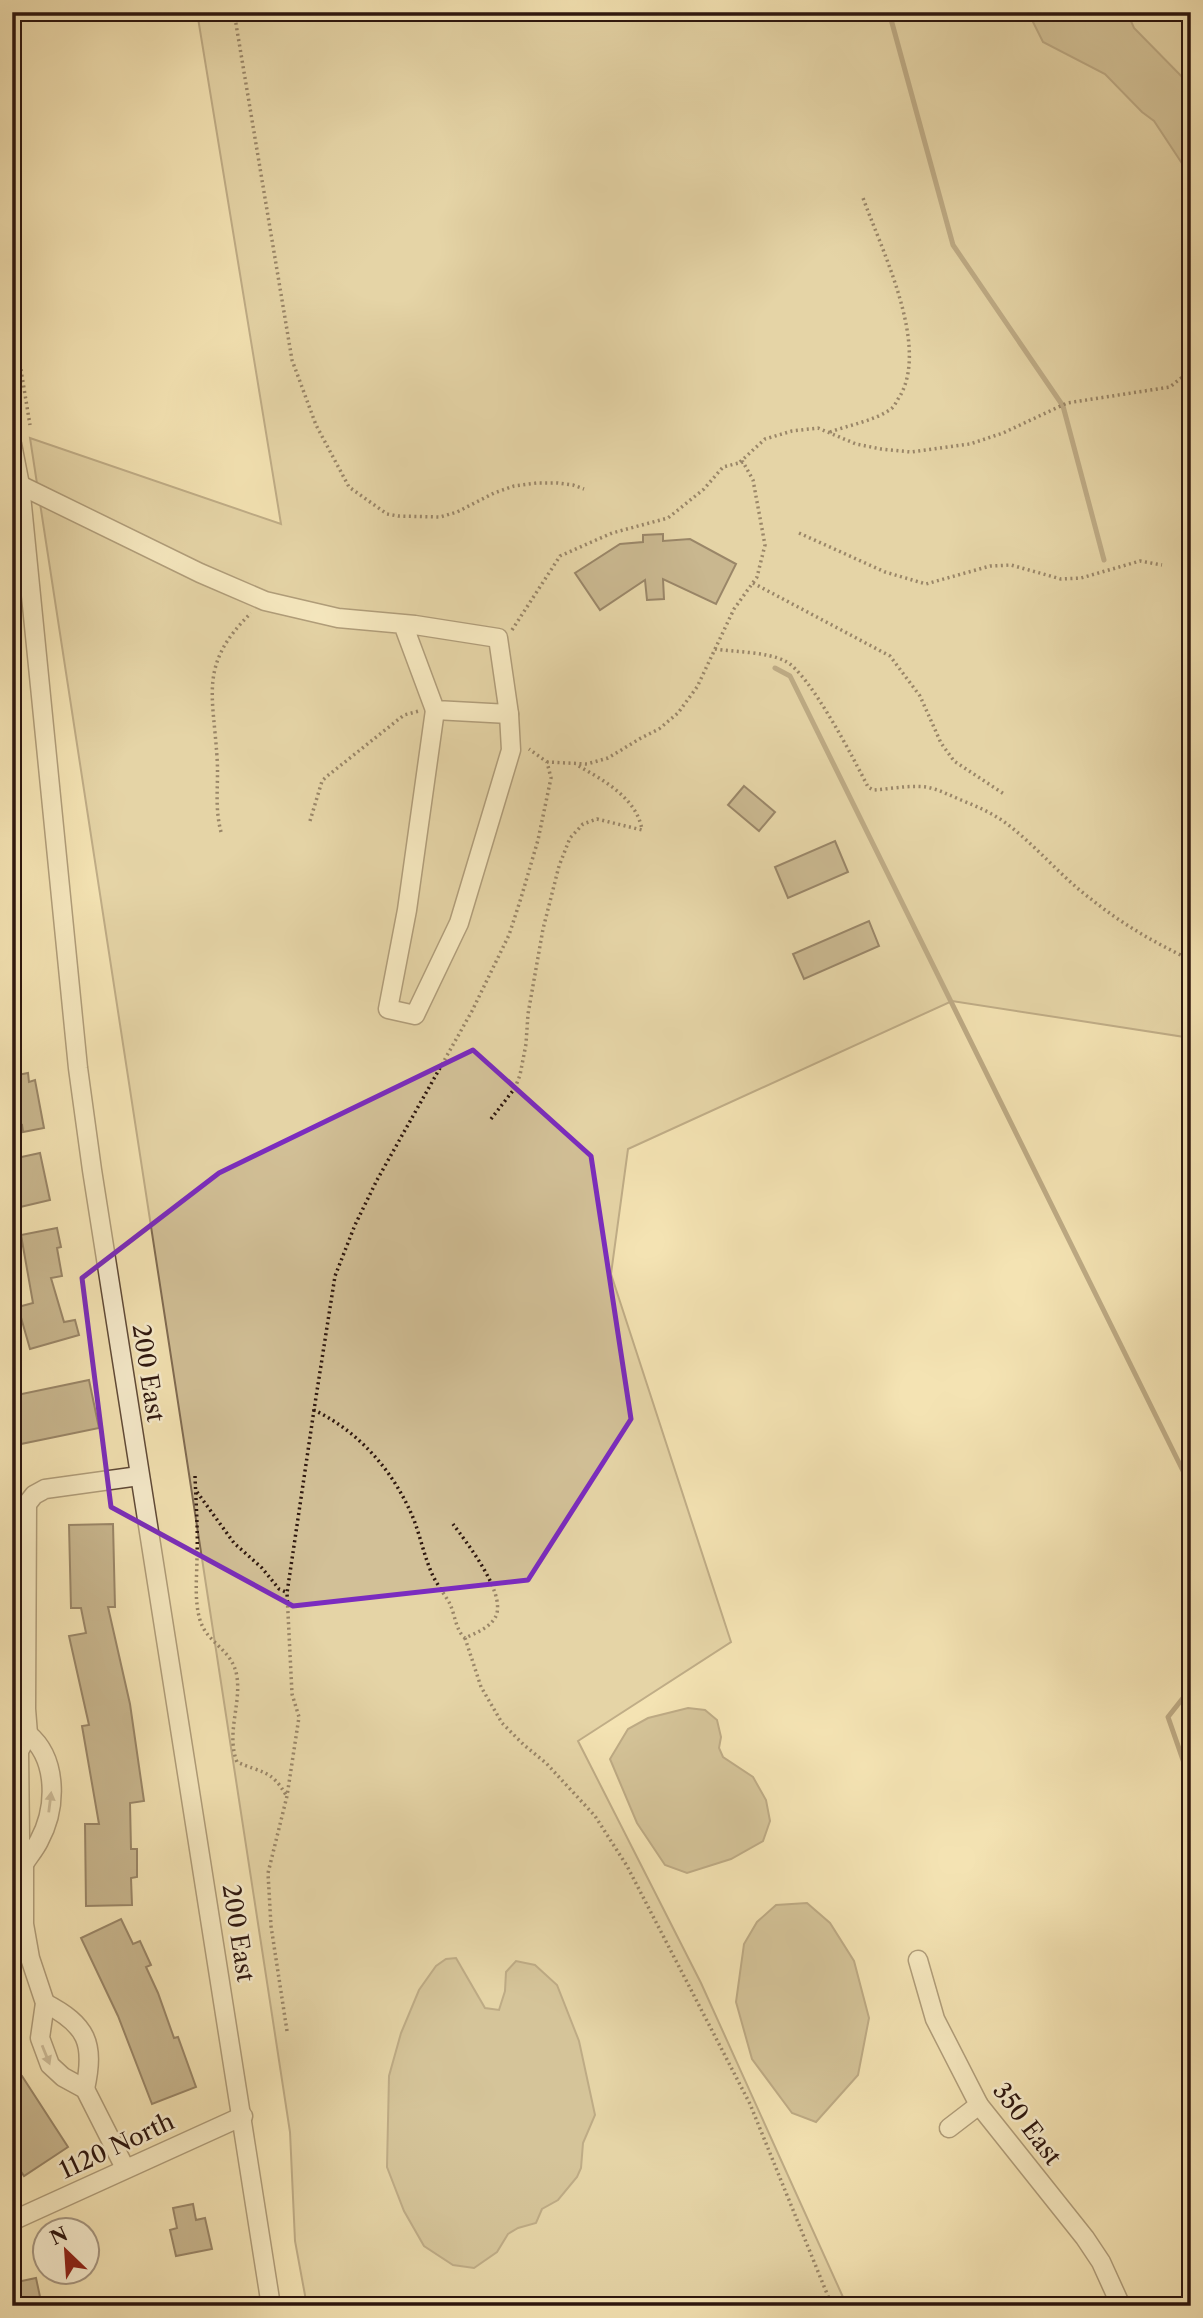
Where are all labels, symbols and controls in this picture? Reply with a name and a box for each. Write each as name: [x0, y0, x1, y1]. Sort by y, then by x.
street label: 200 East: [126, 1322, 171, 1424]
one-way arrow: [45, 1791, 56, 1813]
street label: 200 East: [216, 1882, 261, 1984]
one-way arrow: [41, 2045, 52, 2066]
street label: 350 East: [987, 2077, 1068, 2171]
street label: 1120 North: [55, 2106, 179, 2185]
north arrow: [32, 2216, 102, 2286]
text: N: [47, 2222, 71, 2250]

